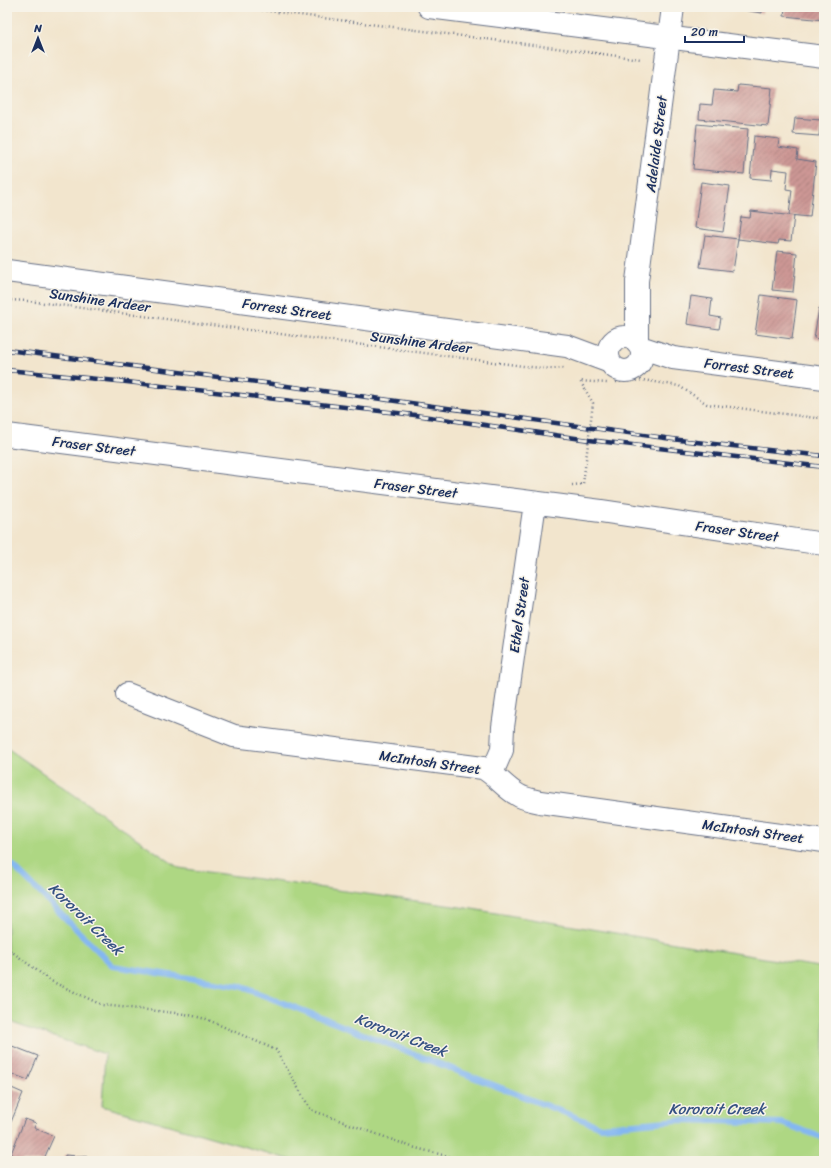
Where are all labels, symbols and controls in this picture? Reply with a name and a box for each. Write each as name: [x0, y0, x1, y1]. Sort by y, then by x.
north arrow: [18, 18, 58, 58]
scale bar: [685, 18, 744, 44]
text: N: [33, 19, 42, 38]
text: 20 m: [691, 21, 718, 43]
street label: Adelaide Street: [638, 93, 675, 195]
street label: Sunshine Ardeer: [48, 281, 153, 320]
street label: Forrest Street: [241, 291, 333, 328]
street label: Sunshine Ardeer: [369, 324, 474, 361]
street label: Forrest Street: [703, 351, 795, 386]
street label: Fraser Street: [51, 429, 138, 464]
street label: Fraser Street: [373, 471, 460, 506]
street label: Fraser Street: [694, 513, 781, 550]
street label: Ethel Street: [502, 574, 537, 655]
street label: McIntosh Street: [378, 743, 482, 782]
street label: McIntosh Street: [701, 812, 805, 851]
water label: Kororoit Creek: [42, 876, 131, 963]
water label: Kororoit Creek: [351, 1006, 453, 1065]
water label: Kororoit Creek: [669, 1096, 767, 1122]

